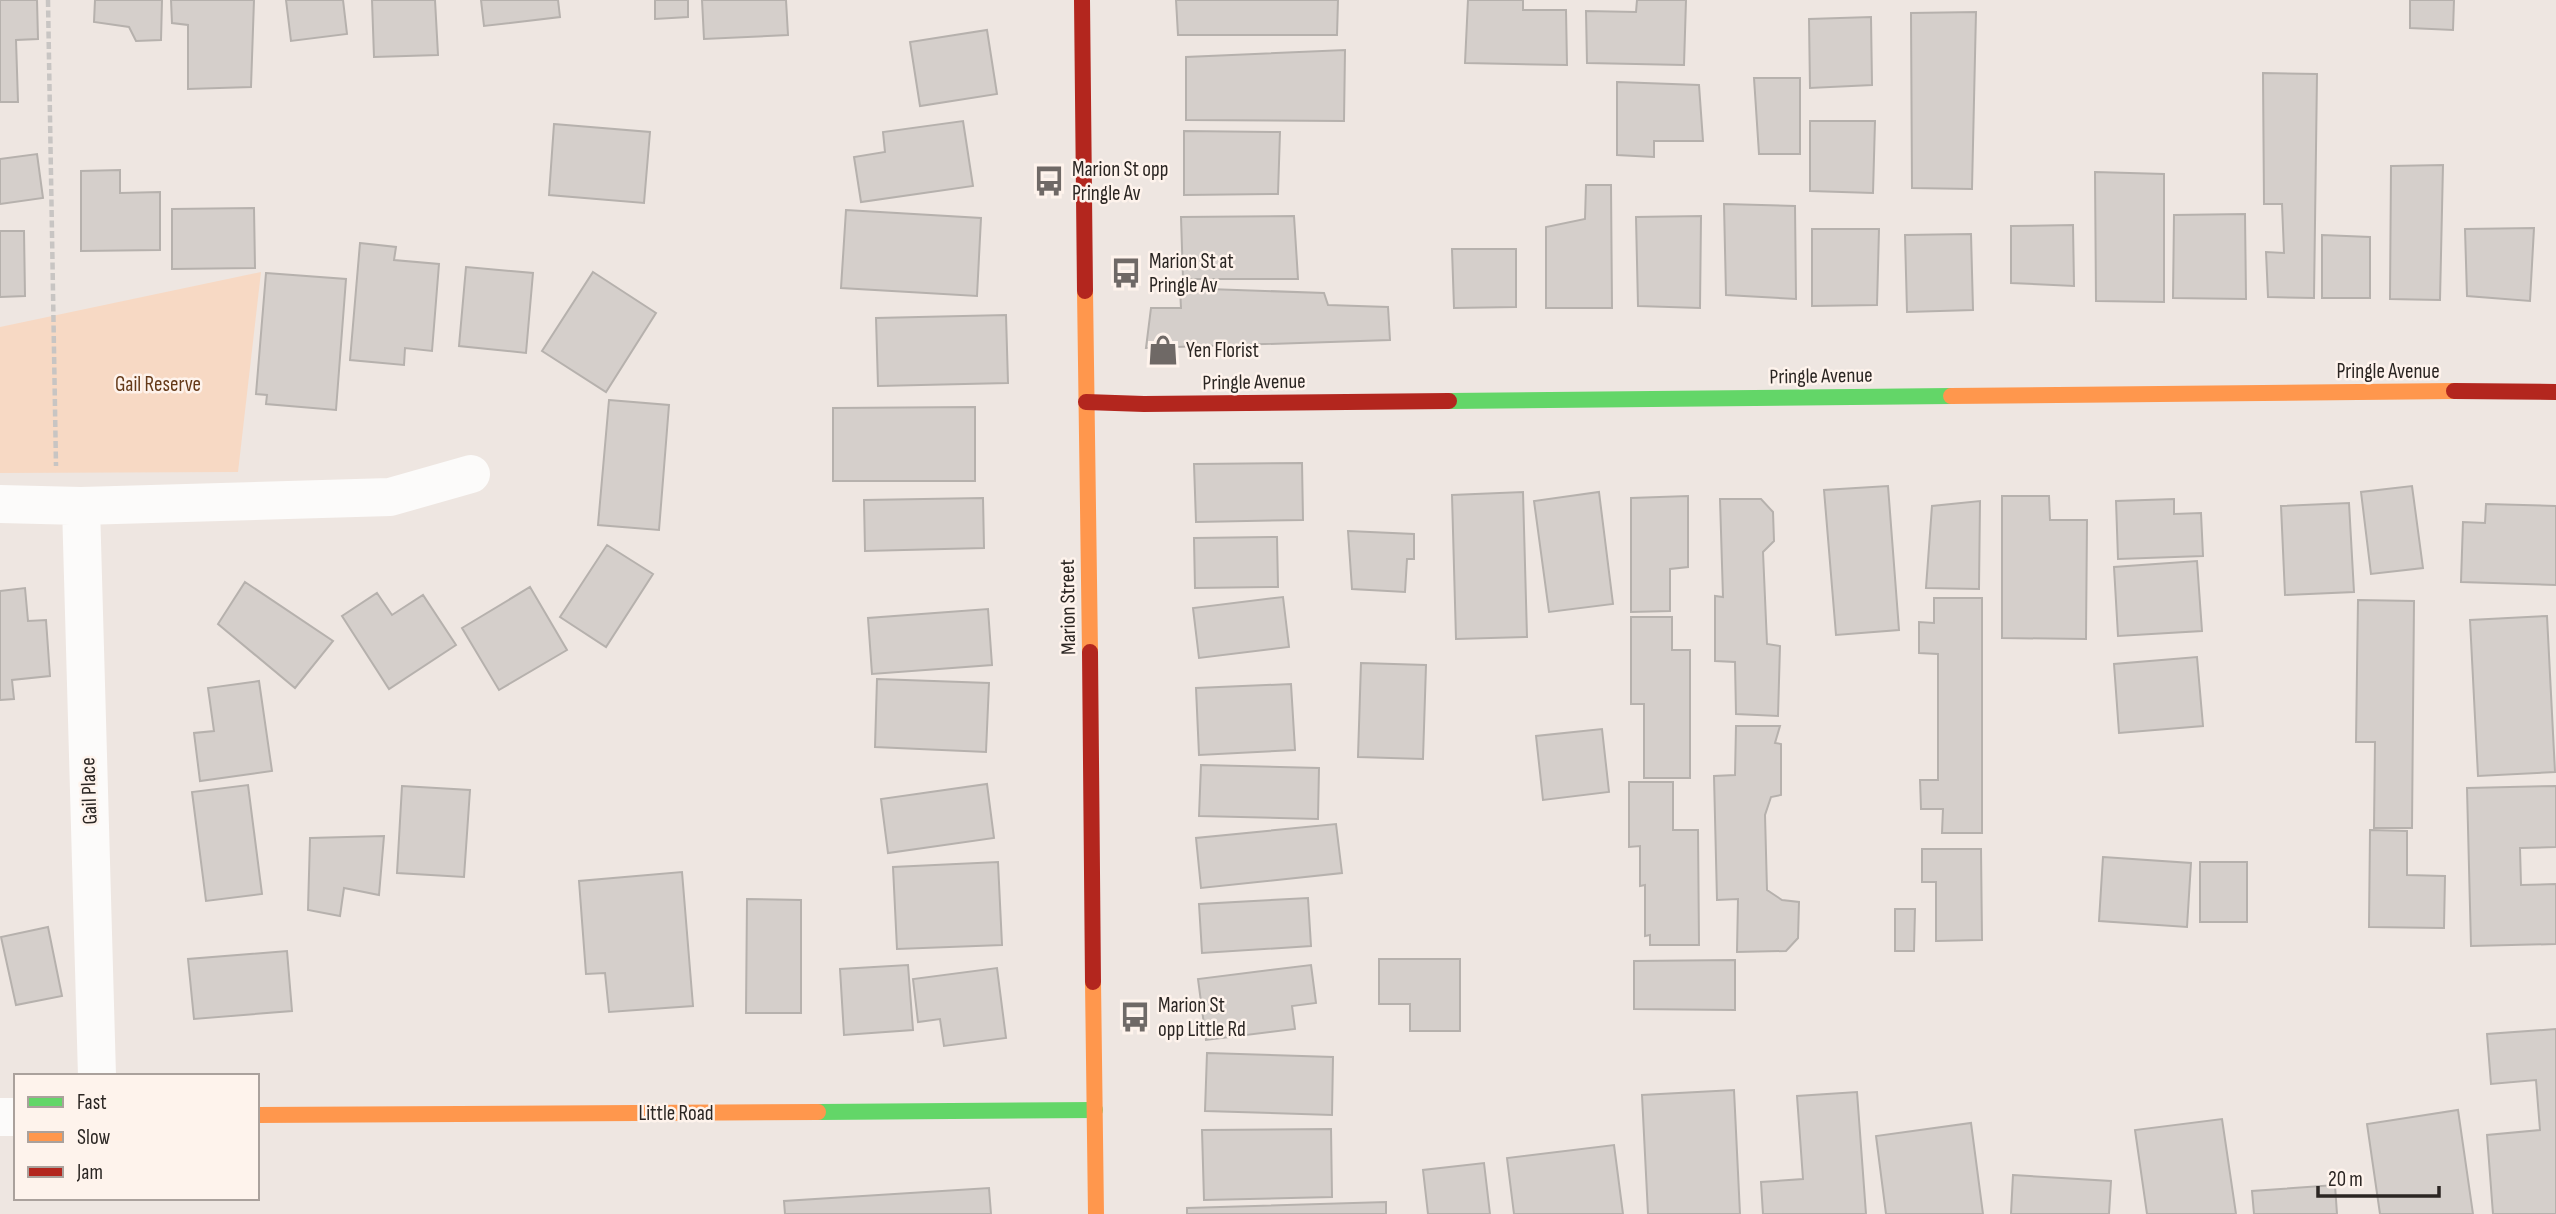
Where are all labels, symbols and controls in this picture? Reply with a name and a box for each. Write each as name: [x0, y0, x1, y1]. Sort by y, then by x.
place label: Marion St opp Pringle Av: [1072, 157, 1168, 206]
bus stop icon: Marion St opp Pringle Av: [1032, 164, 1066, 198]
place label: Marion St at Pringle Av: [1149, 249, 1234, 298]
bus stop icon: Marion St at Pringle Av: [1109, 256, 1143, 290]
shop icon: Yen Florist: [1146, 333, 1180, 367]
place label: Yen Florist: [1186, 338, 1259, 363]
street label: Pringle Avenue: [2336, 359, 2440, 384]
street label: Pringle Avenue: [1769, 363, 1873, 389]
street label: Pringle Avenue: [1202, 369, 1306, 395]
park label: Gail Reserve: [115, 372, 201, 397]
street label: Marion Street: [1055, 559, 1081, 655]
street label: Gail Place: [75, 757, 103, 825]
place label: Marion St opp Little Rd: [1158, 993, 1246, 1042]
bus stop icon: Marion St opp Little Rd: [1118, 1000, 1152, 1034]
legend: [14, 1074, 259, 1200]
text: Fast: [77, 1090, 107, 1115]
street label: Little Road: [638, 1101, 714, 1126]
text: Slow: [77, 1125, 111, 1150]
scale bar: [2318, 1154, 2439, 1198]
text: Jam: [76, 1160, 103, 1185]
text: 20 m: [2328, 1167, 2363, 1192]

